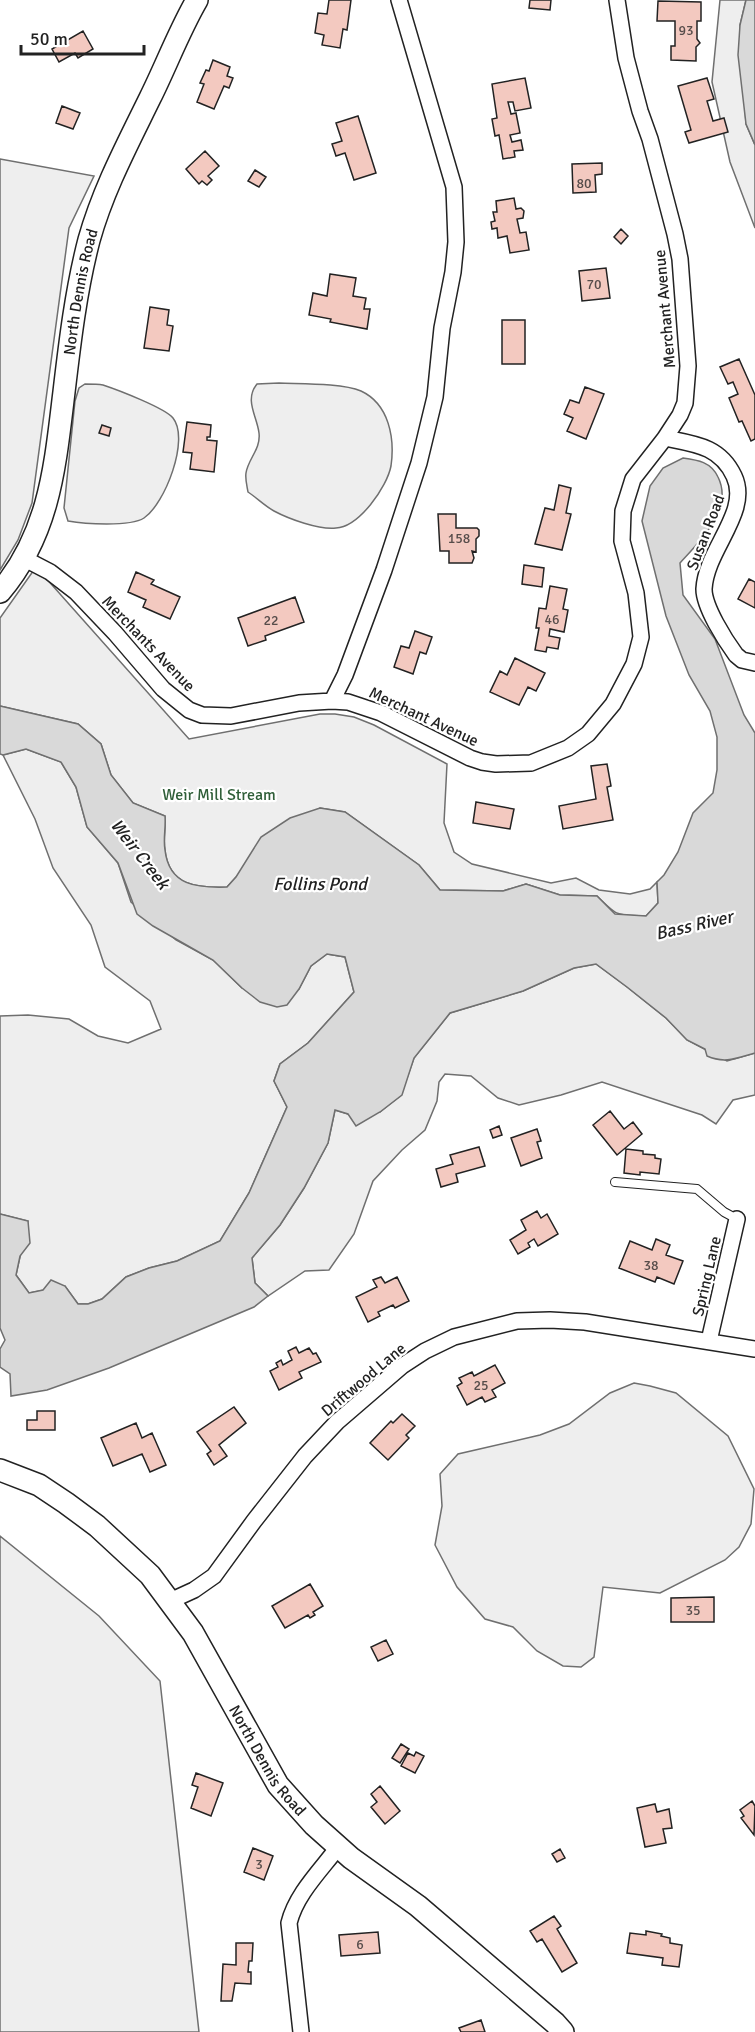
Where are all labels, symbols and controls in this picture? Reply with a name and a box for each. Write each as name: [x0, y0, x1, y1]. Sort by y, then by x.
scale bar: [21, 18, 144, 56]
house number: 93: [678, 22, 694, 39]
text: 50 m: [30, 28, 68, 50]
house number: 80: [576, 175, 592, 192]
street label: North Dennis Road: [60, 226, 103, 356]
street label: Merchant Avenue: [650, 249, 680, 369]
house number: 70: [586, 276, 602, 293]
street label: Susan Road: [682, 492, 729, 573]
house number: 158: [448, 530, 470, 547]
street label: Merchants Avenue: [97, 592, 199, 696]
house number: 46: [544, 611, 560, 628]
house number: 22: [263, 612, 279, 629]
street label: Merchant Avenue: [366, 683, 482, 751]
park label: Weir Mill Stream: [162, 785, 276, 805]
water label: Weir Creek: [106, 814, 176, 895]
water label: Follins Pond: [273, 873, 369, 895]
water label: Bass River: [653, 905, 737, 945]
street label: Spring Lane: [688, 1234, 726, 1318]
house number: 38: [643, 1257, 659, 1274]
street label: Driftwood Lane: [317, 1339, 410, 1421]
house number: 25: [473, 1377, 489, 1394]
house number: 35: [685, 1602, 701, 1619]
street label: North Dennis Road: [224, 1702, 310, 1820]
house number: 3: [255, 1856, 263, 1873]
house number: 6: [356, 1936, 364, 1953]

